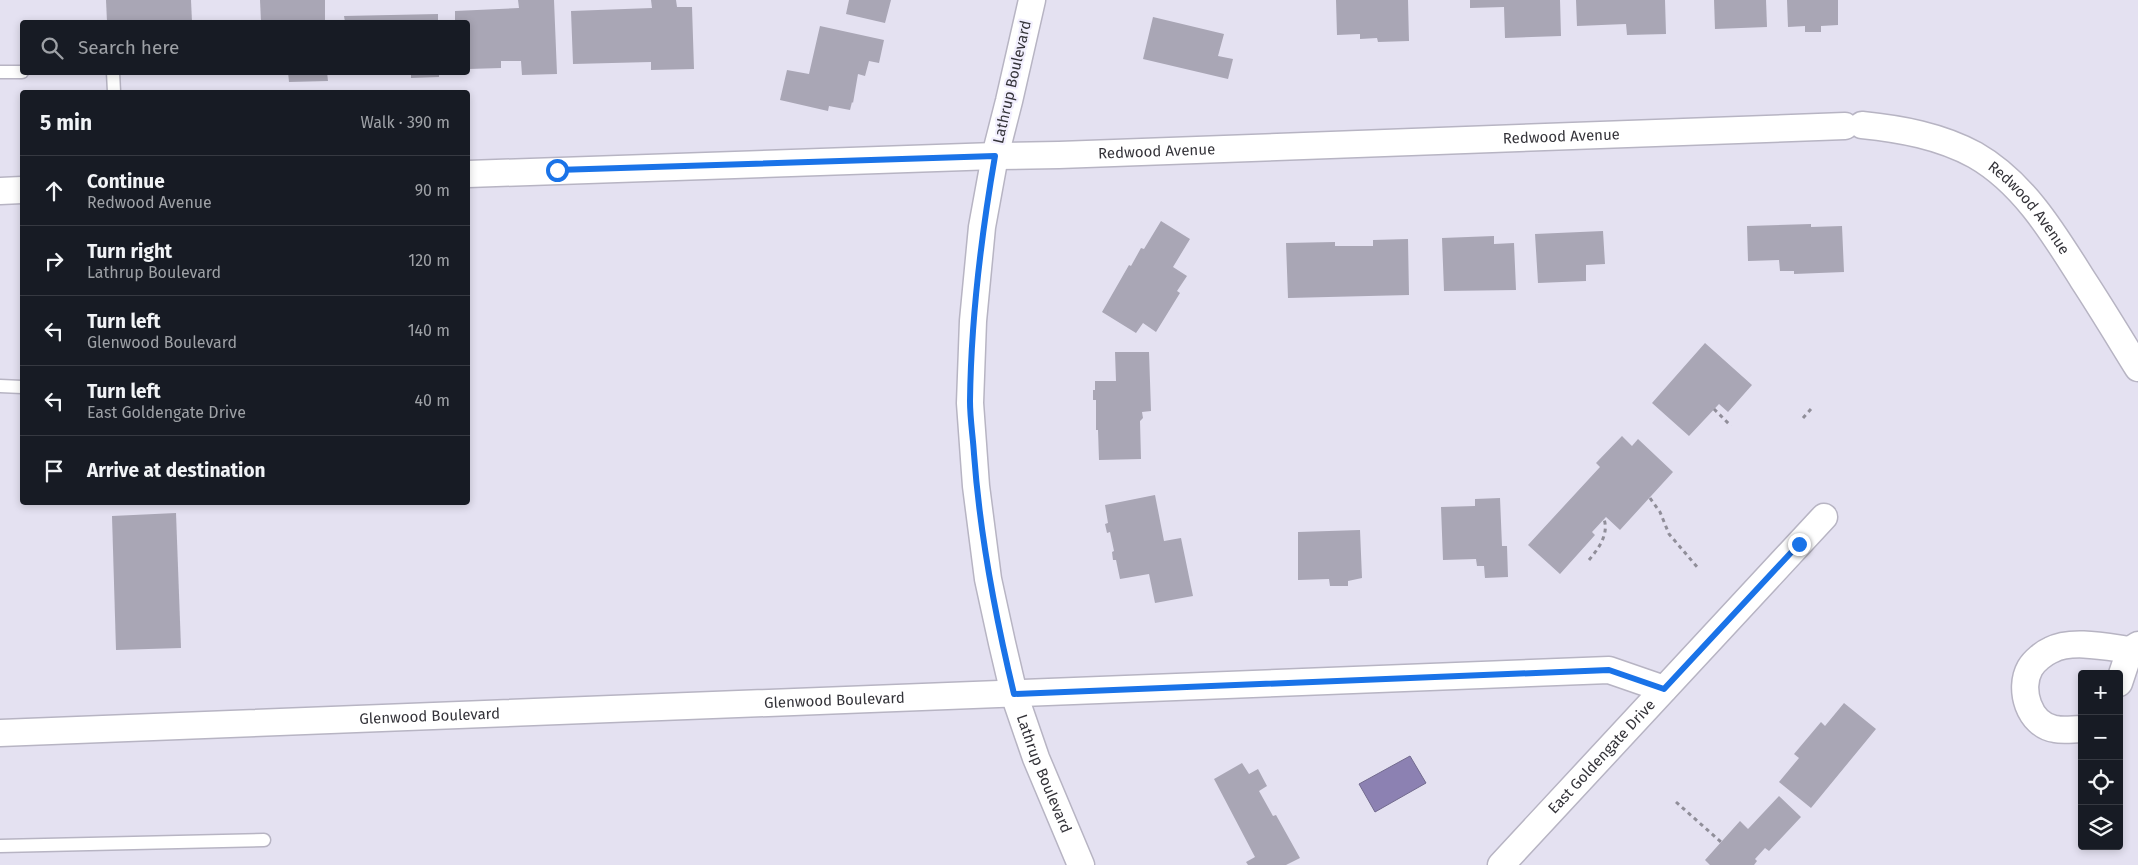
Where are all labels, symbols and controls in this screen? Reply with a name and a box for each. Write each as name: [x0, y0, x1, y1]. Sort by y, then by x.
street label: Lathrup Boulevard: [989, 19, 1035, 145]
search box: [20, 20, 470, 75]
icon: search: [38, 34, 66, 62]
text: Search here: [78, 36, 179, 59]
text: 5 min: [40, 110, 92, 136]
text: Walk · 390 m: [360, 113, 450, 132]
street label: Redwood Avenue: [1502, 125, 1620, 148]
street label: Redwood Avenue: [1098, 140, 1215, 163]
street label: Redwood Avenue: [1985, 157, 2073, 258]
route start: [546, 159, 569, 182]
text: Continue: [87, 170, 165, 193]
icon: ahead: [40, 177, 68, 205]
text: 90 m: [415, 181, 450, 200]
text: Redwood Avenue: [87, 193, 212, 212]
text: Turn right: [87, 240, 172, 263]
icon: right: [40, 247, 68, 275]
text: 120 m: [408, 251, 450, 270]
text: Lathrup Boulevard: [87, 263, 221, 282]
text: Turn left: [87, 310, 161, 333]
icon: left: [40, 317, 68, 345]
text: 140 m: [408, 321, 450, 340]
text: Glenwood Boulevard: [87, 333, 237, 352]
text: Turn left: [87, 380, 161, 403]
icon: left: [40, 387, 68, 415]
text: 40 m: [415, 391, 450, 410]
text: East Goldengate Drive: [87, 403, 246, 422]
icon: arrive: [40, 457, 68, 485]
text: Arrive at destination: [87, 459, 266, 482]
route end: [1788, 533, 1811, 556]
map controls: [2078, 670, 2123, 850]
button: +: [2078, 670, 2123, 715]
street label: Glenwood Boulevard: [764, 689, 905, 712]
street label: East Goldengate Drive: [1544, 696, 1659, 817]
street label: Glenwood Boulevard: [359, 704, 500, 728]
street label: Lathrup Boulevard: [1013, 712, 1075, 836]
button: −: [2078, 715, 2123, 760]
button: locate: [2078, 760, 2123, 805]
button: layers: [2078, 805, 2123, 850]

